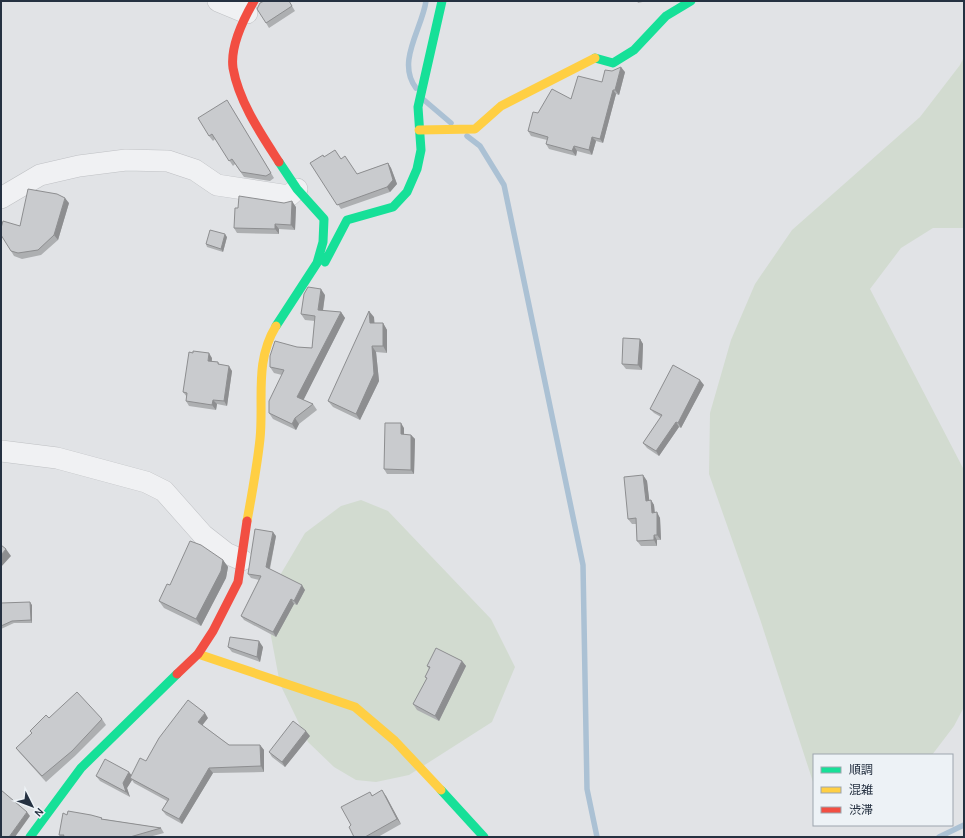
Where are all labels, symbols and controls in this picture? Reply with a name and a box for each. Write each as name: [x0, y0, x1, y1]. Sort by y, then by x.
legend: [813, 754, 953, 826]
text: 順調: [849, 763, 873, 777]
text: 混雑: [849, 783, 873, 797]
north arrow: [12, 786, 52, 826]
text: 渋滞: [849, 803, 873, 817]
text: N: [32, 805, 47, 820]

